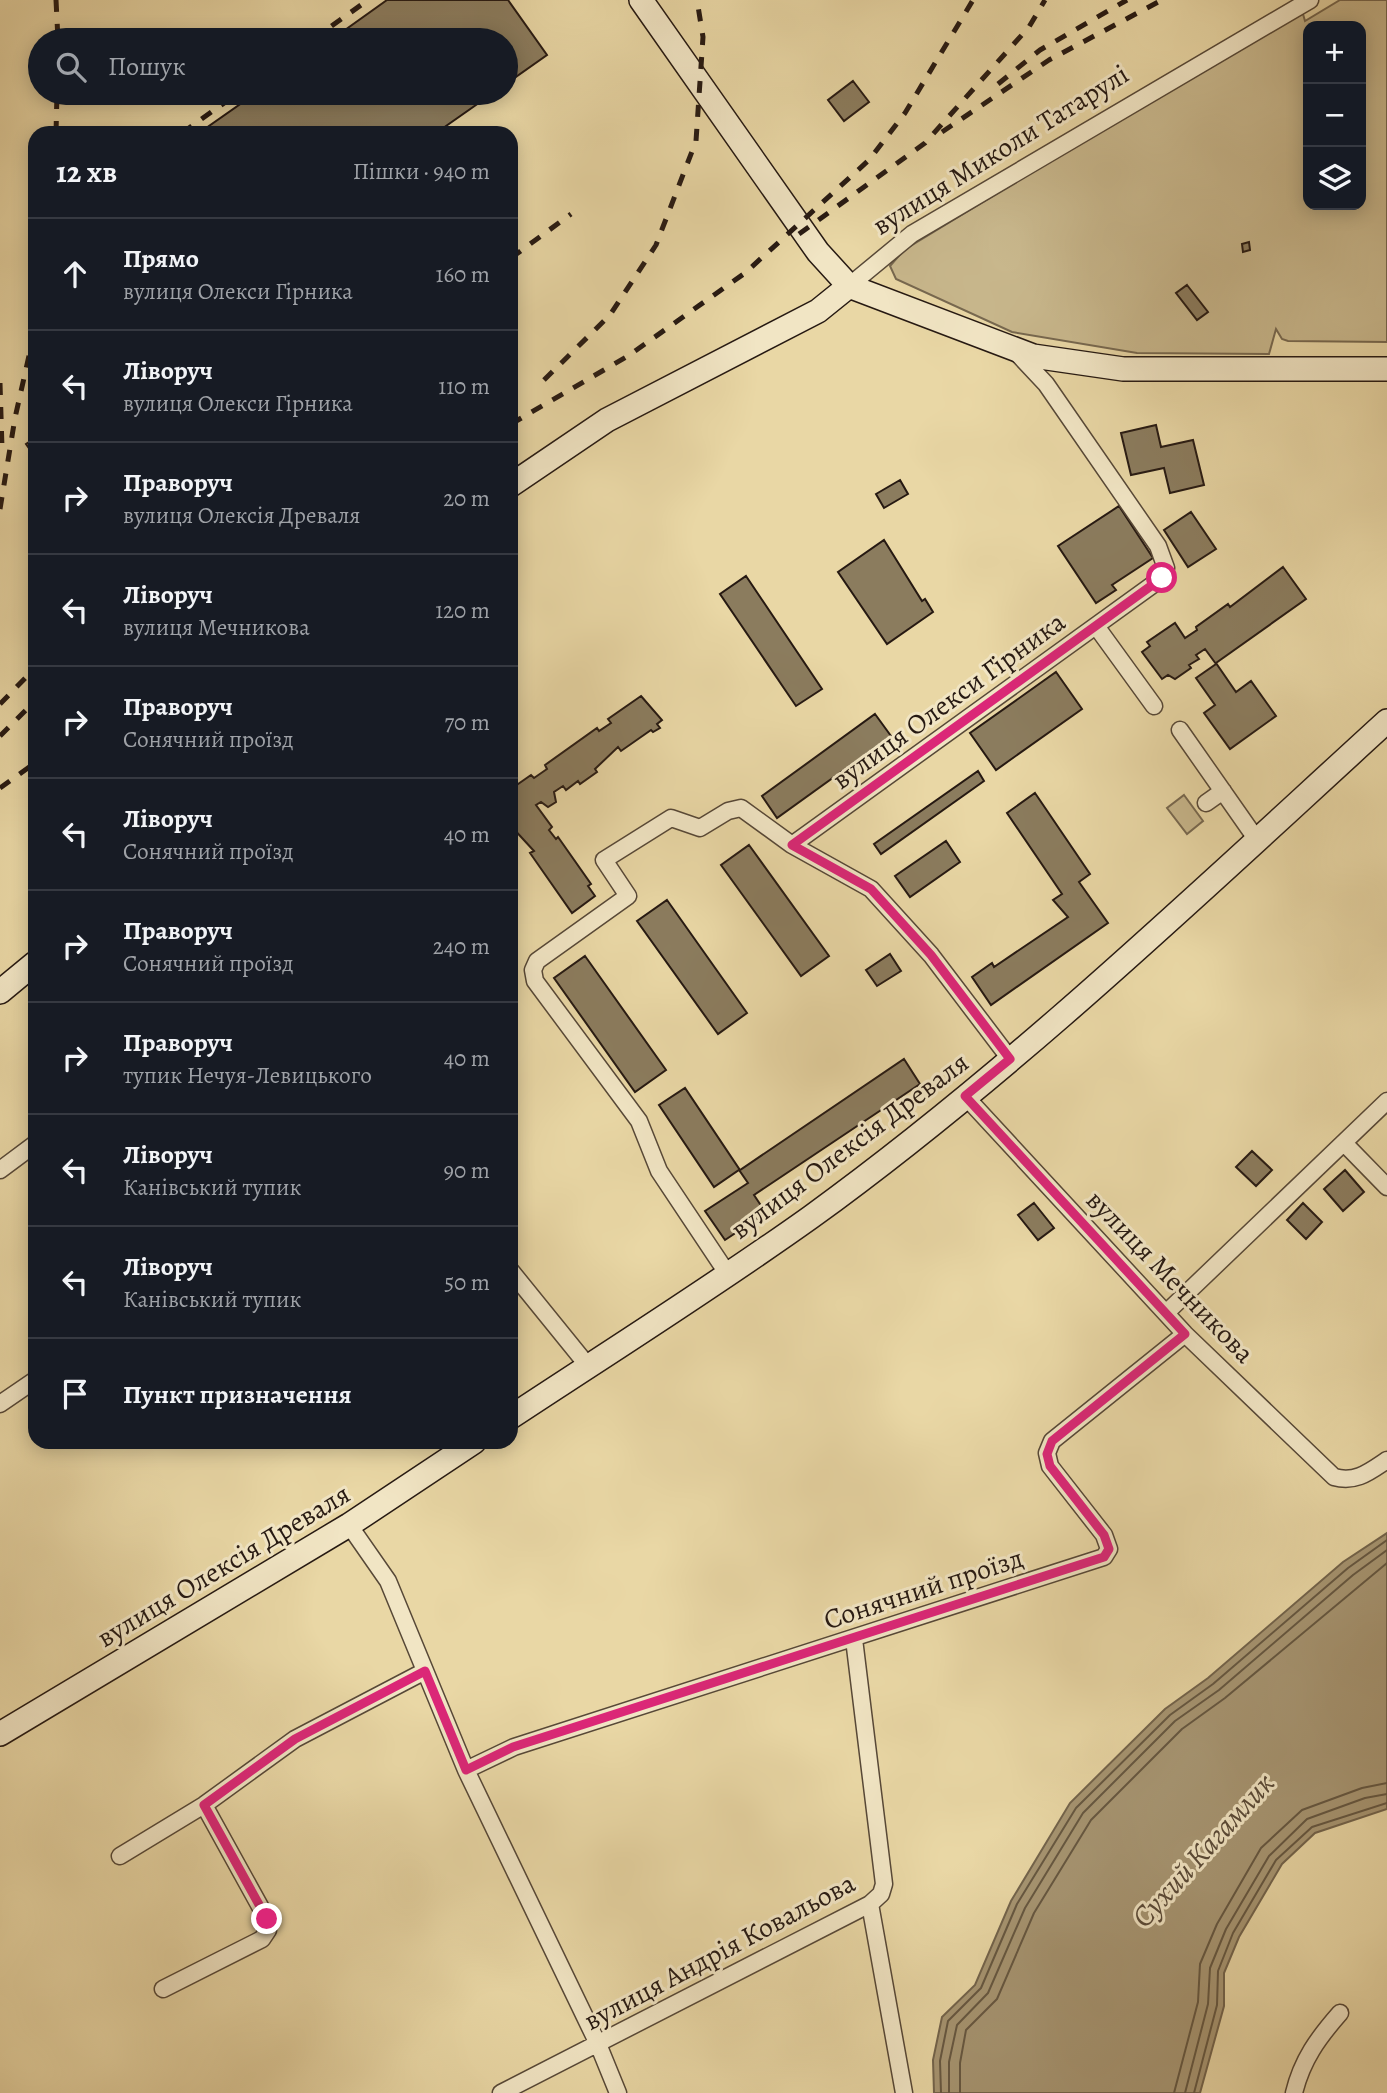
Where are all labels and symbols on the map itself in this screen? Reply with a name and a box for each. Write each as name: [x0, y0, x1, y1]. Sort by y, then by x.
street label: вулиця Миколи Татарулі: [865, 55, 1136, 244]
route start: [1146, 562, 1177, 593]
street label: вулиця Олекси Гірника: [824, 603, 1073, 798]
street label: вулиця Олексія Древаля: [723, 1044, 976, 1248]
street label: вулиця Мечникова: [1078, 1182, 1263, 1372]
street label: вулиця Олексія Древаля: [90, 1475, 357, 1657]
street label: Сонячний проїзд: [819, 1539, 1028, 1639]
water label: Сухий Кагамлик: [1123, 1764, 1283, 1936]
street label: вулиця Андрія Ковальова: [577, 1864, 862, 2040]
route end: [251, 1903, 282, 1934]

